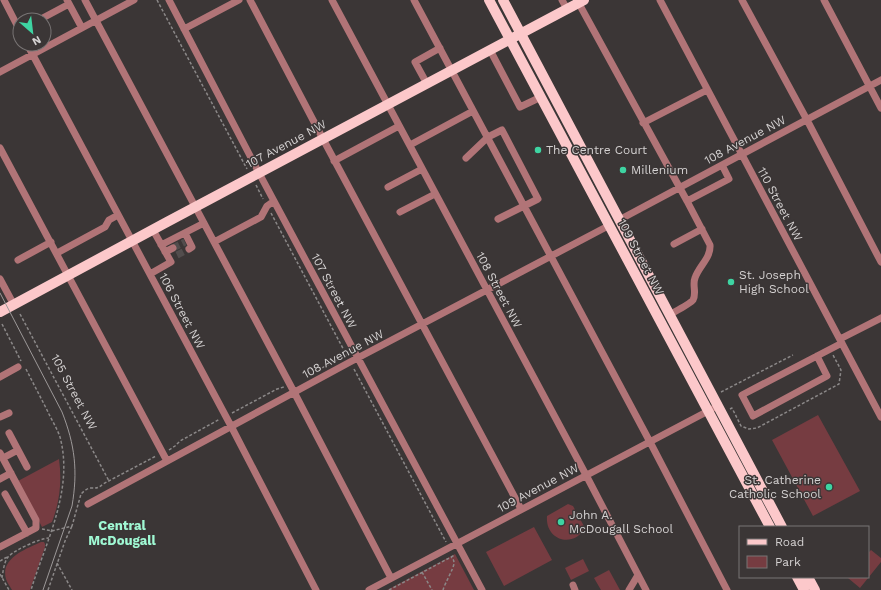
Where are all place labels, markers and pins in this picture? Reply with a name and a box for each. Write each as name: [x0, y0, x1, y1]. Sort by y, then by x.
place label: The Centre Court: [546, 143, 647, 157]
marker: The Centre Court: [533, 145, 543, 155]
place label: Millenium: [631, 163, 688, 177]
marker: Millenium: [618, 165, 628, 175]
place label: St. Joseph High School: [739, 268, 809, 296]
marker: St. Joseph High School: [726, 277, 736, 287]
place label: St. Catherine Catholic School: [729, 473, 821, 501]
marker: St. Catherine Catholic School: [824, 482, 834, 492]
place label: John A. McDougall School: [569, 508, 674, 536]
marker: John A. McDougall School: [556, 517, 566, 527]

